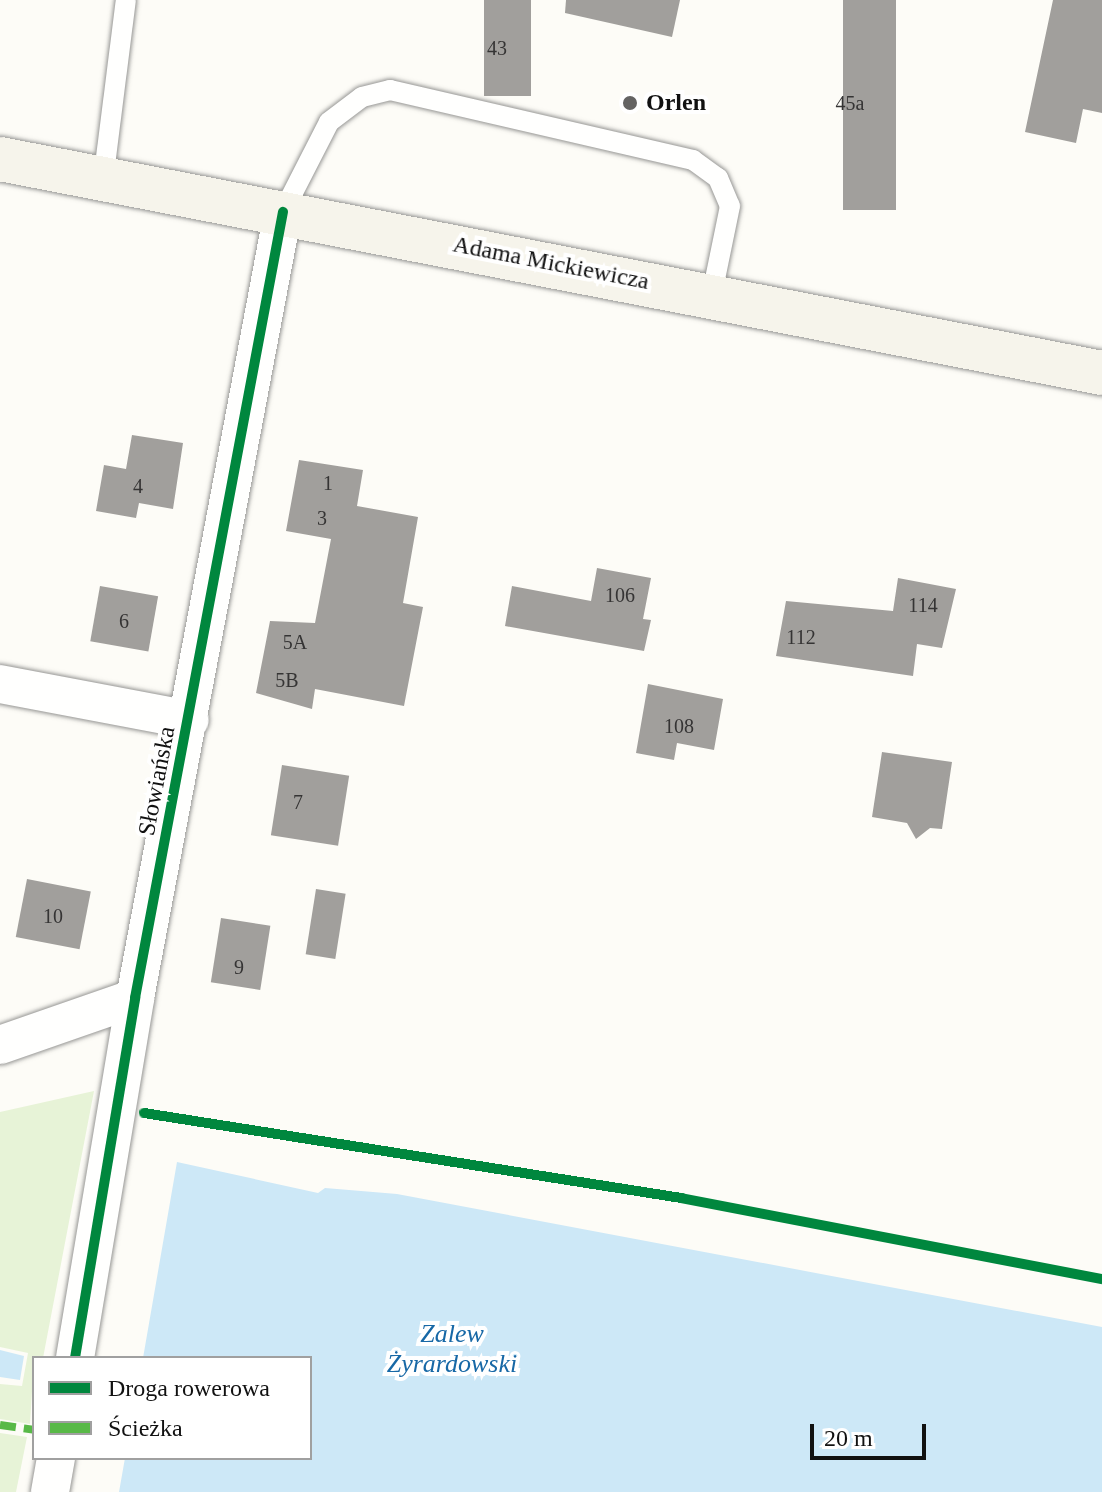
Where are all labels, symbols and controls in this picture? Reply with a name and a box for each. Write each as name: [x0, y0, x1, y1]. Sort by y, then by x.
house number: 43: [487, 36, 507, 60]
place label: Orlen: [646, 89, 706, 117]
house number: 45a: [836, 91, 864, 115]
marker: Orlen: [621, 94, 639, 112]
street label: Adama Mickiewicza: [450, 230, 652, 296]
house number: 1: [323, 471, 333, 495]
house number: 4: [133, 474, 143, 498]
house number: 3: [317, 506, 327, 530]
house number: 106: [605, 583, 635, 607]
house number: 114: [908, 593, 938, 617]
house number: 6: [119, 609, 129, 633]
house number: 112: [786, 625, 816, 649]
house number: 5A: [283, 630, 307, 654]
house number: 5B: [275, 668, 299, 692]
house number: 108: [664, 714, 694, 738]
street label: Słowiańska: [132, 724, 182, 838]
house number: 7: [293, 790, 303, 814]
house number: 10: [43, 904, 63, 928]
house number: 9: [234, 955, 244, 979]
water label: Zalew Żyrardowski: [387, 1318, 517, 1380]
legend: [32, 1356, 312, 1460]
text: Droga rowerowa: [108, 1375, 270, 1401]
scale bar: [814, 1408, 930, 1458]
text: Ścieżka: [108, 1415, 183, 1441]
text: 20 m: [824, 1425, 873, 1451]

